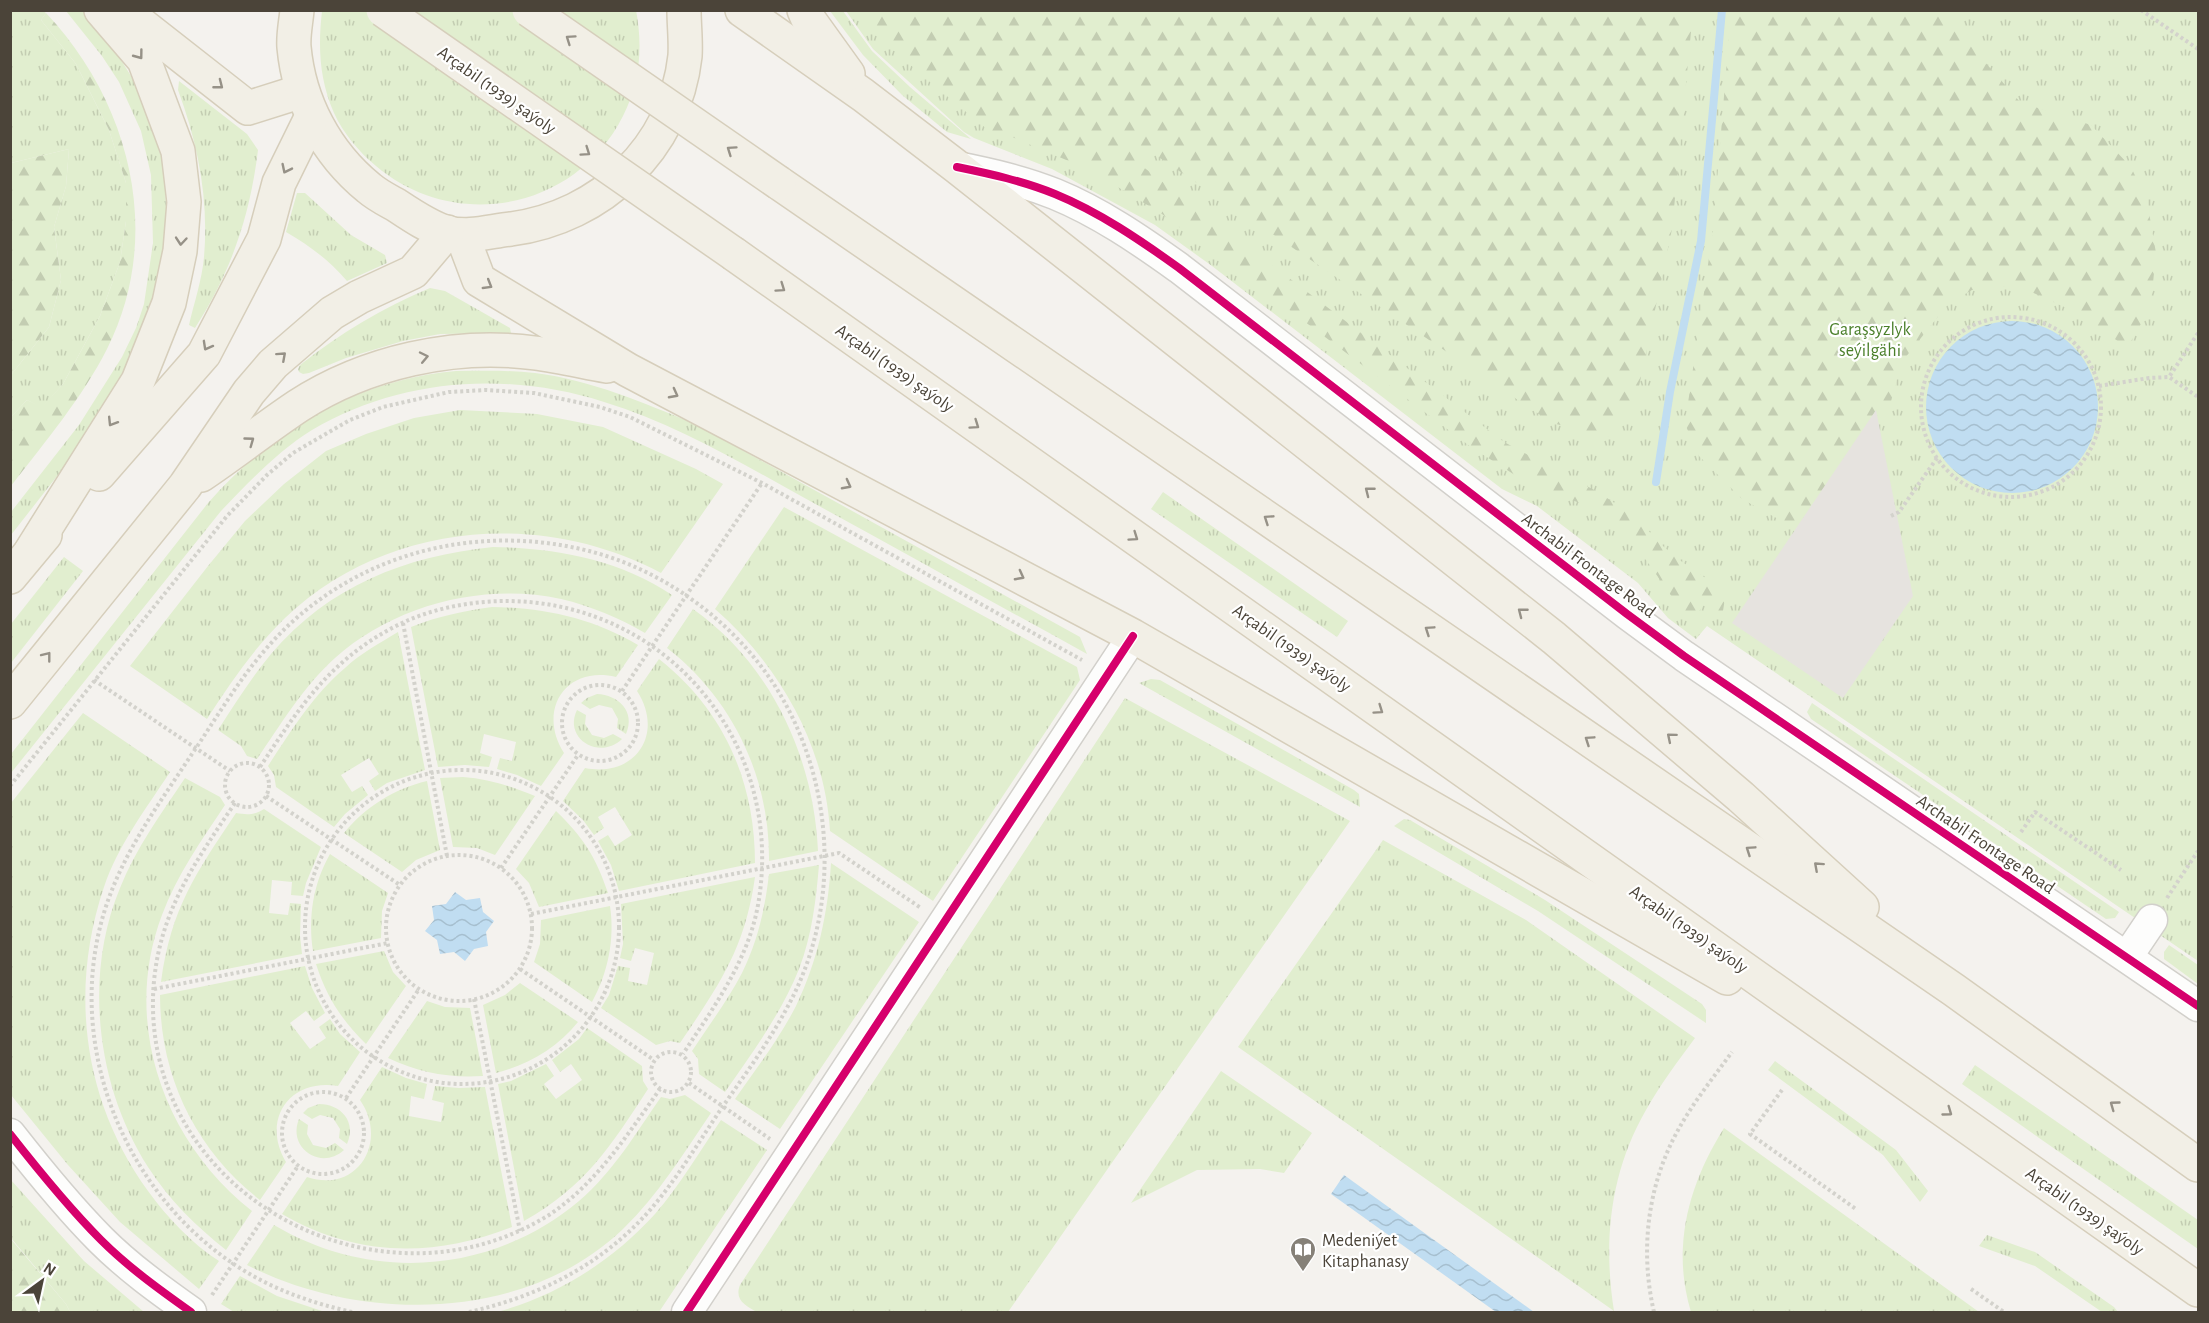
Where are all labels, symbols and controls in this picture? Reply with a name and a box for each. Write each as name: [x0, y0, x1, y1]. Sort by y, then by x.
one-way arrow: [566, 35, 577, 46]
street label: Arçabil (1939) şaýoly: [434, 43, 559, 138]
one-way arrow: [131, 49, 142, 60]
one-way arrow: [212, 78, 223, 89]
one-way arrow: [580, 145, 591, 156]
one-way arrow: [726, 146, 737, 157]
one-way arrow: [282, 162, 293, 173]
one-way arrow: [175, 237, 188, 246]
one-way arrow: [482, 278, 492, 290]
one-way arrow: [775, 281, 786, 292]
street label: Arçabil (1939) şaýoly: [832, 321, 957, 416]
park label: Garaşsyzlyk seýilgähi: [1829, 321, 1912, 360]
one-way arrow: [203, 340, 215, 350]
one-way arrow: [418, 351, 428, 364]
one-way arrow: [276, 352, 286, 363]
one-way arrow: [668, 387, 679, 398]
one-way arrow: [108, 416, 120, 426]
one-way arrow: [968, 418, 979, 429]
one-way arrow: [244, 438, 255, 449]
one-way arrow: [841, 478, 851, 489]
one-way arrow: [1365, 488, 1376, 499]
street label: Archabil Frontage Road: [1518, 510, 1659, 622]
one-way arrow: [1264, 515, 1275, 526]
one-way arrow: [1128, 530, 1139, 541]
one-way arrow: [1013, 569, 1024, 580]
street label: Arçabil (1939) şaýoly: [1229, 601, 1354, 696]
one-way arrow: [1518, 609, 1529, 620]
one-way arrow: [1424, 626, 1435, 637]
one-way arrow: [39, 652, 50, 663]
one-way arrow: [1373, 703, 1384, 714]
one-way arrow: [1667, 734, 1678, 745]
one-way arrow: [1585, 736, 1596, 747]
street label: Archabil Frontage Road: [1913, 792, 2058, 898]
one-way arrow: [1746, 846, 1757, 857]
one-way arrow: [1814, 862, 1824, 873]
street label: Arçabil (1939) şaýoly: [1626, 882, 1751, 977]
one-way arrow: [2110, 1101, 2121, 1112]
one-way arrow: [1941, 1105, 1952, 1116]
street label: Arçabil (1939) şaýoly: [2022, 1164, 2147, 1259]
place label: Medeniýet Kitaphanasy: [1322, 1232, 1409, 1271]
library icon: Medeniýet Kitaphanasy: [1288, 1235, 1318, 1273]
north arrow: [12, 1251, 72, 1311]
text: N: [41, 1260, 59, 1279]

